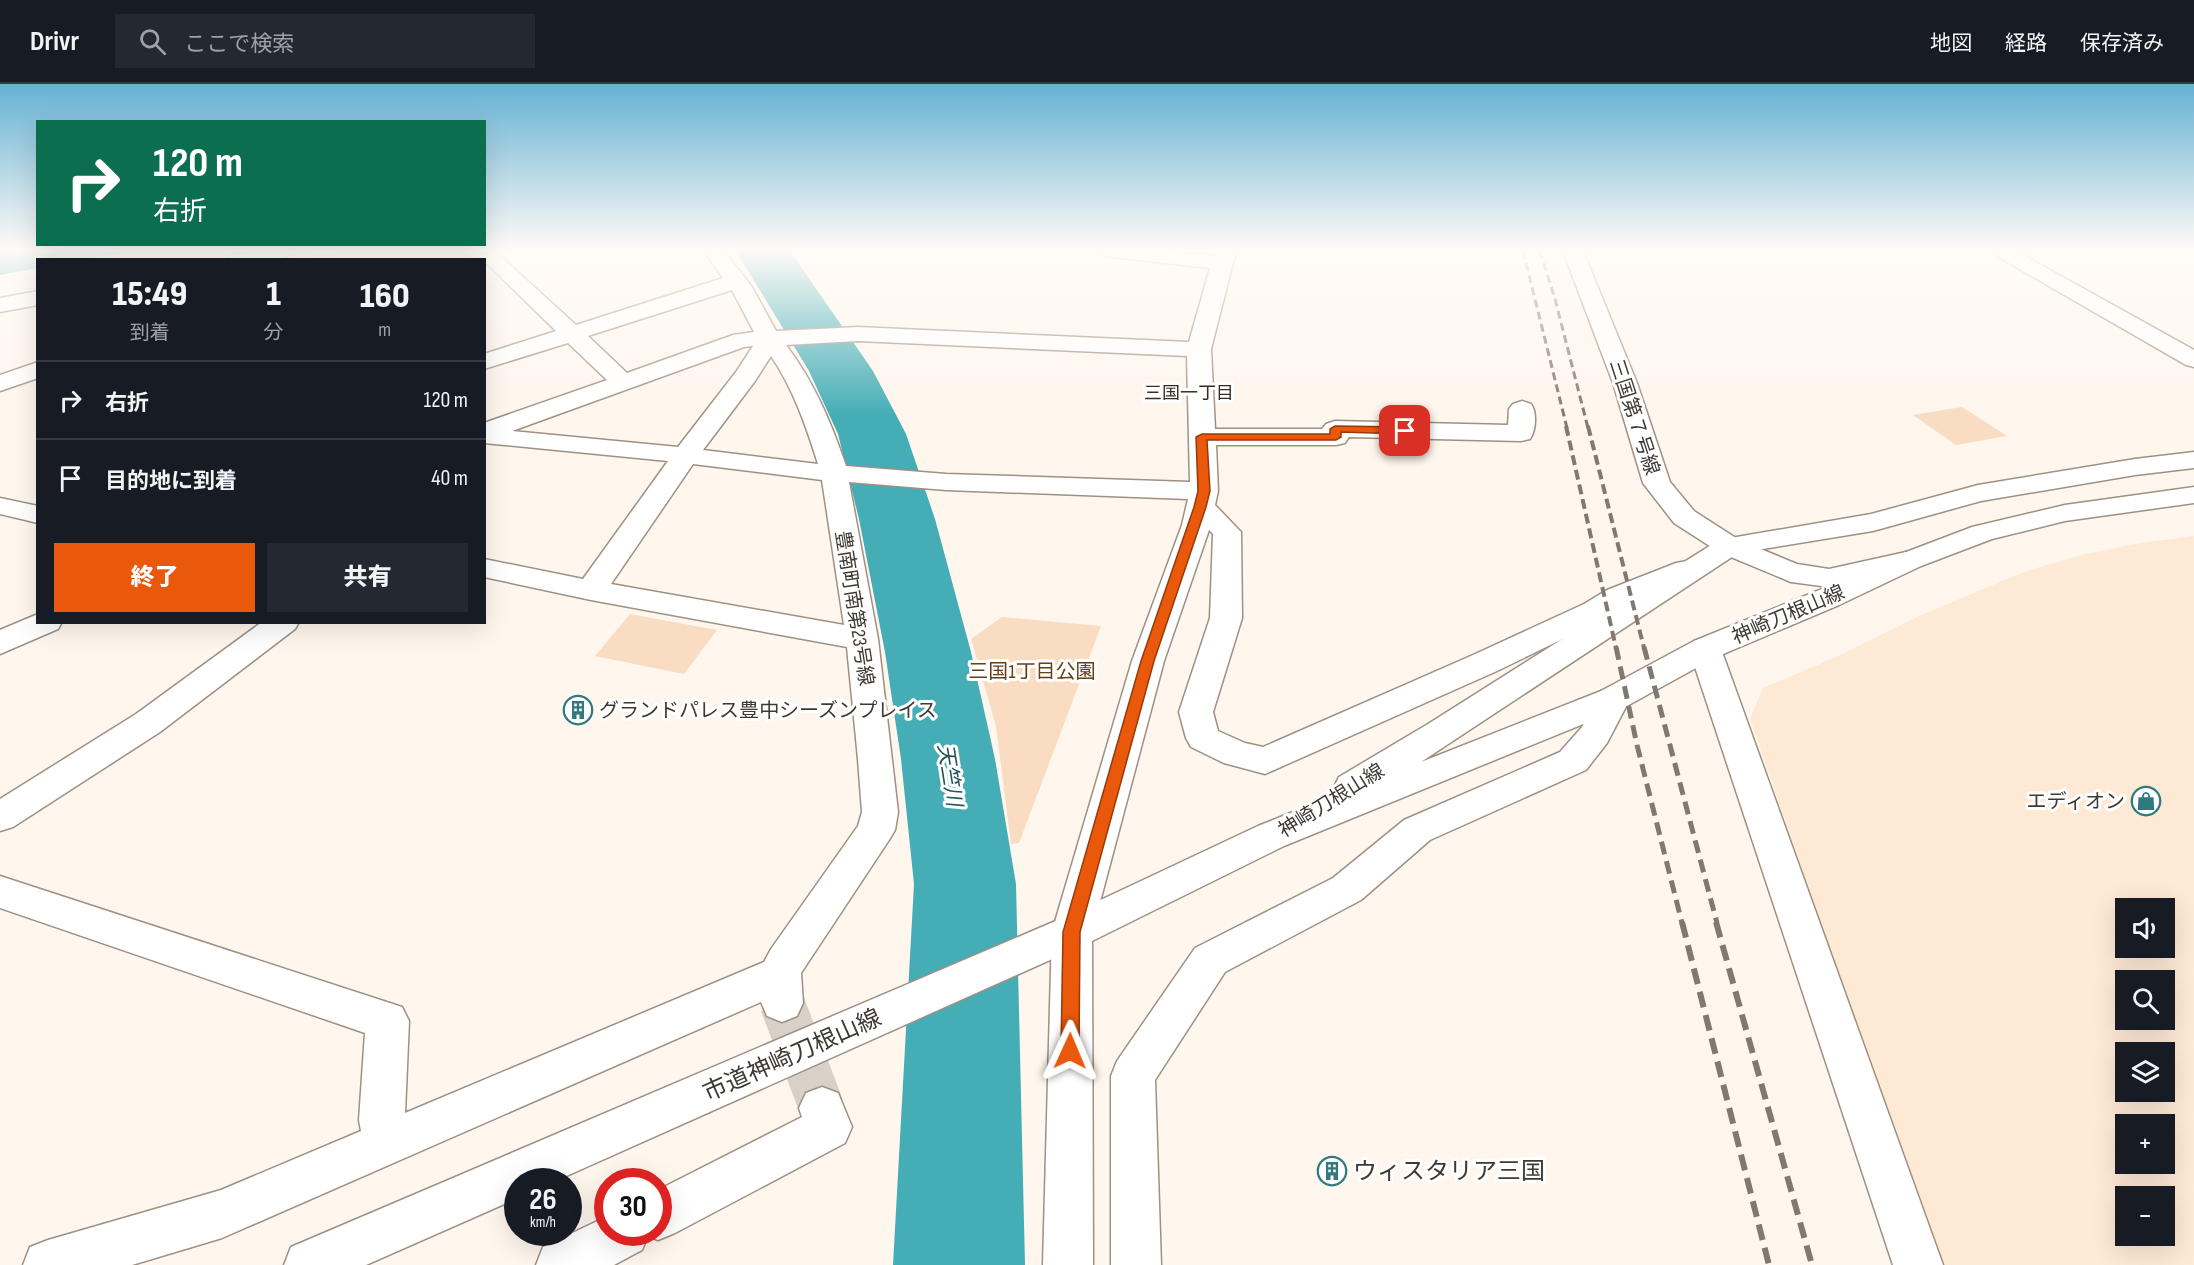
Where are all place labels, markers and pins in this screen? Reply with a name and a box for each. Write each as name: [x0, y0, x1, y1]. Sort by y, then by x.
pin: [1379, 405, 1430, 456]
building icon: グランドパレス豊中シーズンプレイス: [562, 694, 594, 726]
place label: グランドパレス豊中シーズンプレイス: [599, 699, 937, 723]
shop icon: エディオン: [2130, 785, 2162, 817]
place label: エディオン: [2026, 790, 2125, 814]
building icon: ウィスタリア三国: [1316, 1155, 1348, 1187]
place label: ウィスタリア三国: [1353, 1157, 1545, 1186]

